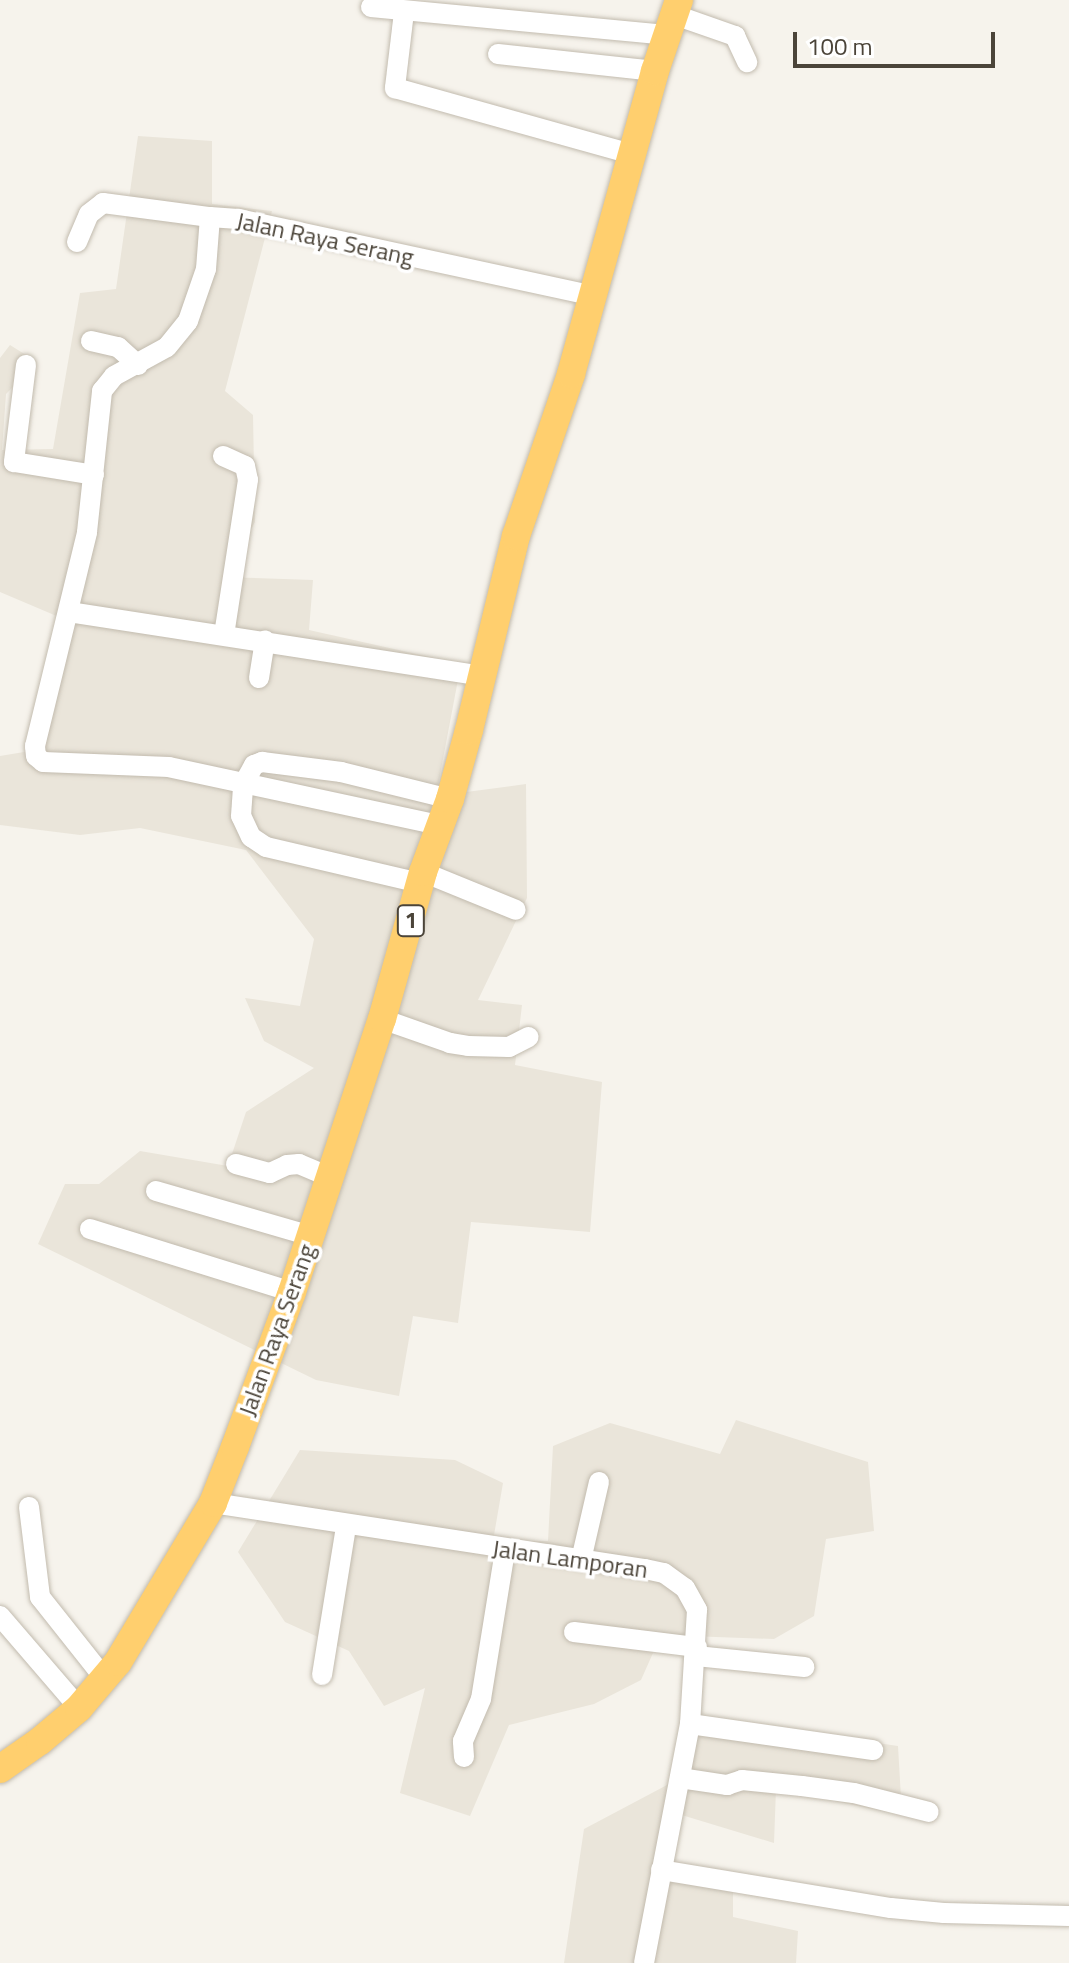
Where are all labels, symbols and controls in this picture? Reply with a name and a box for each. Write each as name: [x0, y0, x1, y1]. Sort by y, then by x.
scale bar: [797, 16, 999, 66]
text: 100 m: [807, 28, 873, 64]
street label: Jalan Raya Serang: [234, 206, 416, 272]
road number: 1: [395, 903, 427, 939]
street label: Jalan Raya Serang: [233, 1240, 321, 1420]
street label: Jalan Lamporan: [490, 1534, 650, 1584]

